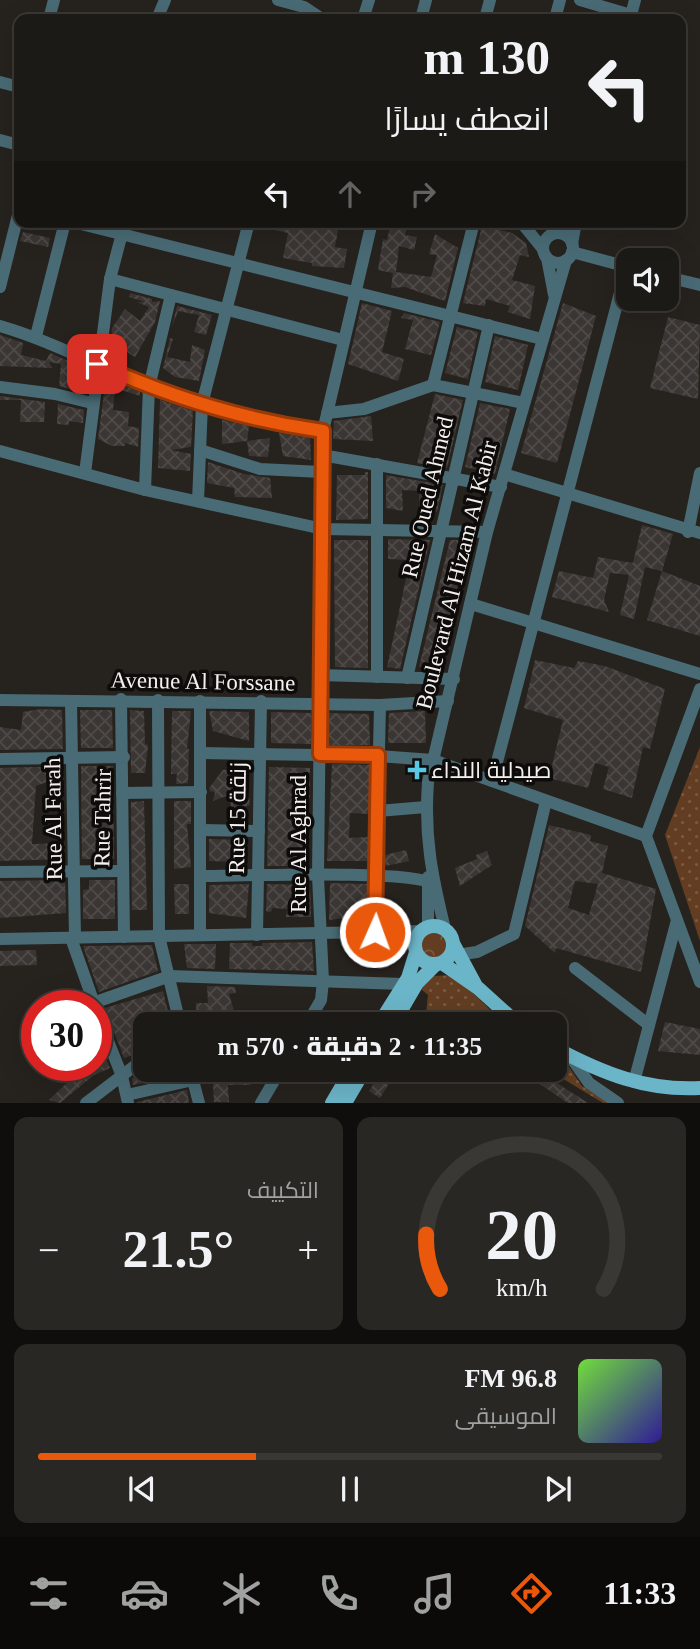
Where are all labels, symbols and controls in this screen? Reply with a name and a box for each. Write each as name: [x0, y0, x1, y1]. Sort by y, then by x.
text: 130 m: [423, 30, 550, 85]
icon: left: [574, 42, 665, 133]
text: انعطف يسارًا: [384, 101, 550, 137]
icon: left: [258, 175, 296, 213]
icon: ahead: [331, 175, 369, 213]
icon: right: [404, 175, 442, 213]
map controls: [616, 248, 679, 311]
button: sound: [616, 248, 679, 311]
pin: [67, 334, 127, 394]
icon: arrive: [78, 345, 116, 383]
street label: Rue Oued Ahmed: [397, 414, 458, 580]
street label: Boulevard Al Hizam Al Kabir: [411, 438, 502, 712]
street label: Avenue Al Forssane: [110, 667, 296, 696]
street label: Rue Al Farah: [40, 757, 67, 881]
place label: صيدلية النداء: [431, 758, 551, 783]
street label: Rue 15 زنقة: [224, 762, 251, 874]
marker: صيدلية النداء: [409, 762, 425, 778]
street label: Rue Tahrir: [89, 768, 116, 867]
street label: Rue Al Aghrad: [286, 775, 311, 913]
position arrow: [338, 895, 412, 969]
speed limit sign: 30: [21, 990, 112, 1081]
text: 11:35 · 2 دقيقة · 570 m: [218, 1032, 482, 1061]
text: التكييف: [247, 1178, 319, 1203]
text: 20: [485, 1195, 558, 1276]
text: 21.5°: [123, 1221, 234, 1278]
text: −: [38, 1229, 59, 1271]
text: +: [298, 1229, 319, 1271]
text: km/h: [496, 1274, 548, 1301]
text: 96.8 FM: [465, 1364, 557, 1393]
text: الموسيقى: [455, 1404, 557, 1429]
icon: previous: [123, 1470, 161, 1508]
icon: pause: [331, 1470, 369, 1508]
icon: next: [539, 1470, 577, 1508]
icon: filters: [24, 1569, 73, 1618]
icon: car: [120, 1569, 169, 1618]
icon: climate: [217, 1569, 266, 1618]
icon: phone: [314, 1569, 363, 1618]
icon: music: [410, 1569, 459, 1618]
icon: directions: [507, 1569, 556, 1618]
text: 11:33: [603, 1575, 676, 1611]

